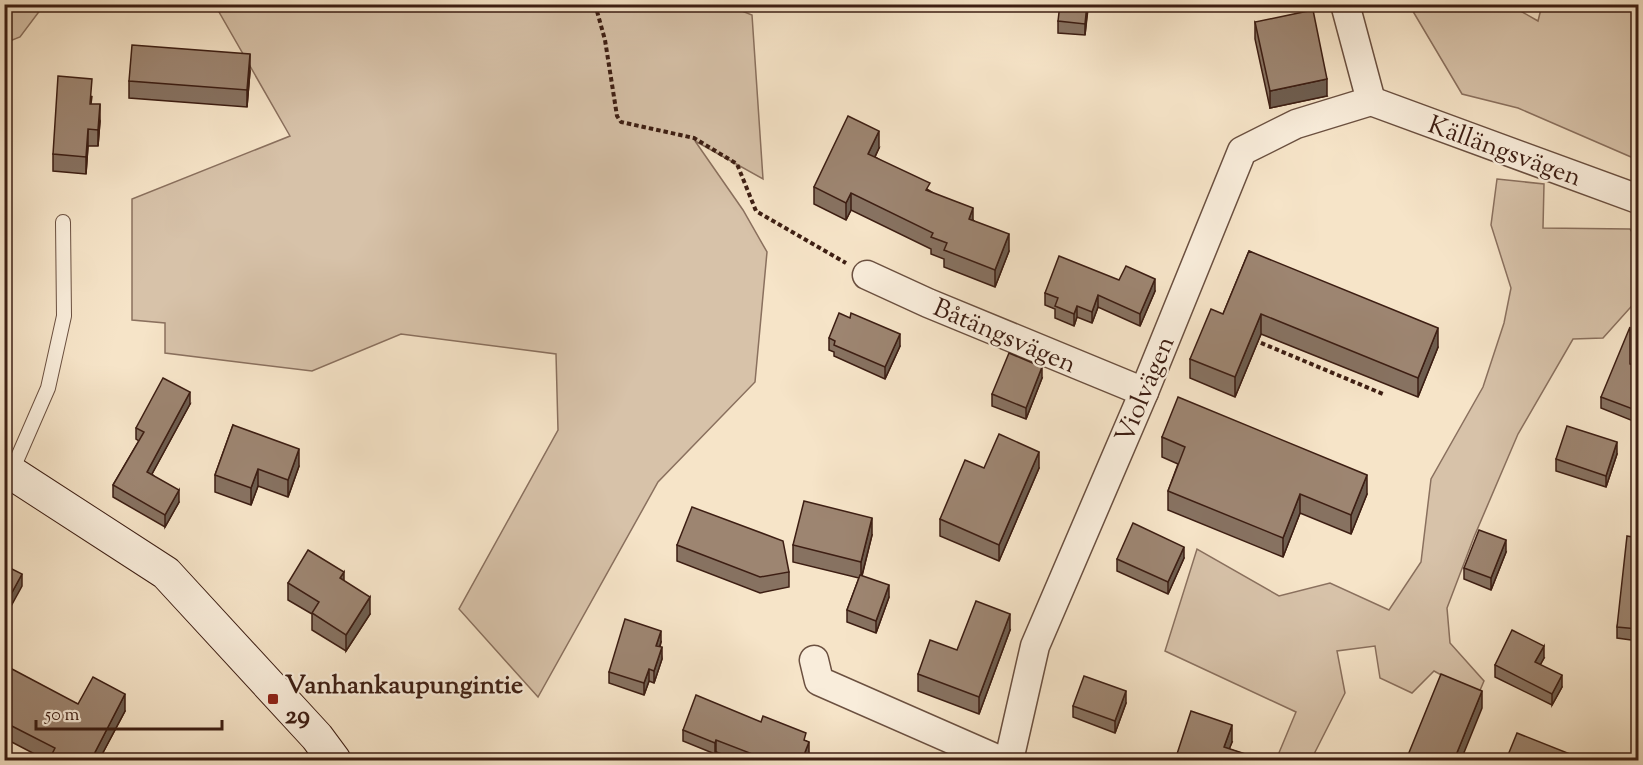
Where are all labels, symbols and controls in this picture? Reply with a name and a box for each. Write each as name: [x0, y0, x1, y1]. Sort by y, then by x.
street label: Källängsvägen: [1422, 108, 1586, 197]
street label: Båtängsvägen: [927, 291, 1081, 384]
street label: Violvägen: [1107, 331, 1185, 449]
place label: Vanhankaupungintie 29: [285, 668, 523, 735]
marker: Vanhankaupungintie 29: [266, 692, 280, 706]
scale bar: [36, 693, 222, 731]
text: 50 m: [44, 703, 80, 729]

